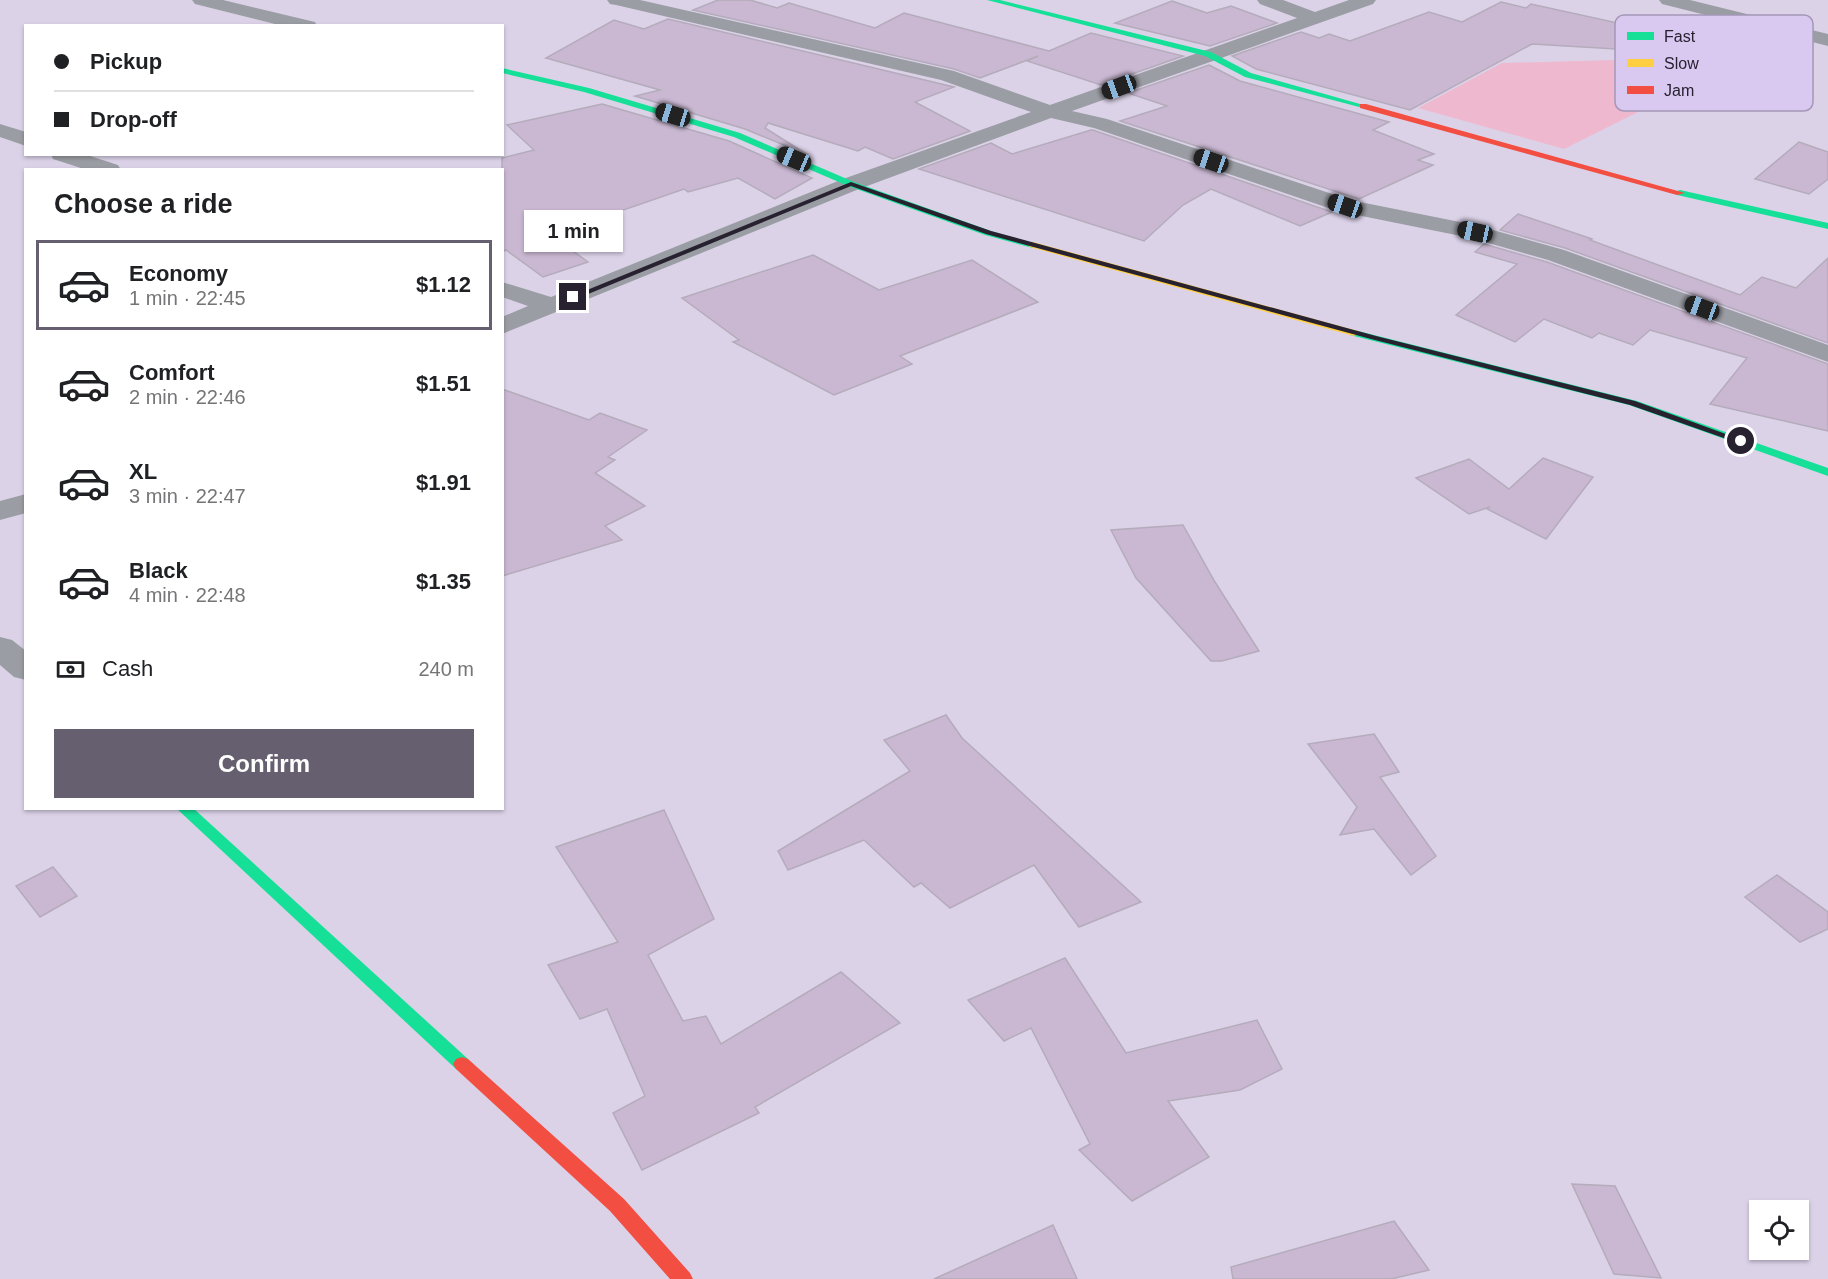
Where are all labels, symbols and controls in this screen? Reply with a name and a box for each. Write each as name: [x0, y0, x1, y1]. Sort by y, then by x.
legend: [1615, 15, 1813, 111]
text: Fast: [1664, 28, 1696, 45]
text: Pickup: [90, 49, 162, 74]
text: Slow: [1664, 55, 1699, 72]
car: [1099, 72, 1139, 102]
text: Jam: [1664, 82, 1694, 99]
car: [653, 101, 693, 129]
text: Drop-off: [90, 107, 177, 132]
car: [774, 144, 814, 174]
car: [1191, 147, 1231, 175]
text: Choose a ride: [54, 189, 233, 219]
car: [1325, 192, 1365, 220]
callout: 1 min: [524, 210, 622, 252]
car: [1456, 219, 1494, 245]
text: 1 min: [547, 220, 600, 242]
icon: car: [57, 258, 111, 312]
text: Economy: [129, 261, 228, 286]
text: $1.12: [416, 272, 471, 297]
route end: [559, 283, 586, 310]
text: 1 min · 22:45: [129, 287, 246, 309]
car: [1682, 293, 1722, 323]
icon: car: [57, 357, 111, 411]
text: Comfort: [129, 360, 215, 385]
text: $1.51: [416, 371, 471, 396]
text: 2 min · 22:46: [129, 386, 246, 408]
route start: [1727, 427, 1754, 454]
icon: car: [57, 456, 111, 510]
text: XL: [129, 459, 157, 484]
text: $1.91: [416, 470, 471, 495]
text: 3 min · 22:47: [129, 485, 246, 507]
icon: car: [57, 555, 111, 609]
text: Black: [129, 558, 188, 583]
text: $1.35: [416, 569, 471, 594]
text: 4 min · 22:48: [129, 584, 246, 606]
icon: cash: [54, 653, 87, 686]
text: Cash: [102, 656, 153, 681]
text: 240 m: [418, 658, 474, 680]
button: Confirm: [54, 729, 474, 798]
map controls: [1749, 1200, 1809, 1260]
button: locate: [1749, 1200, 1809, 1260]

